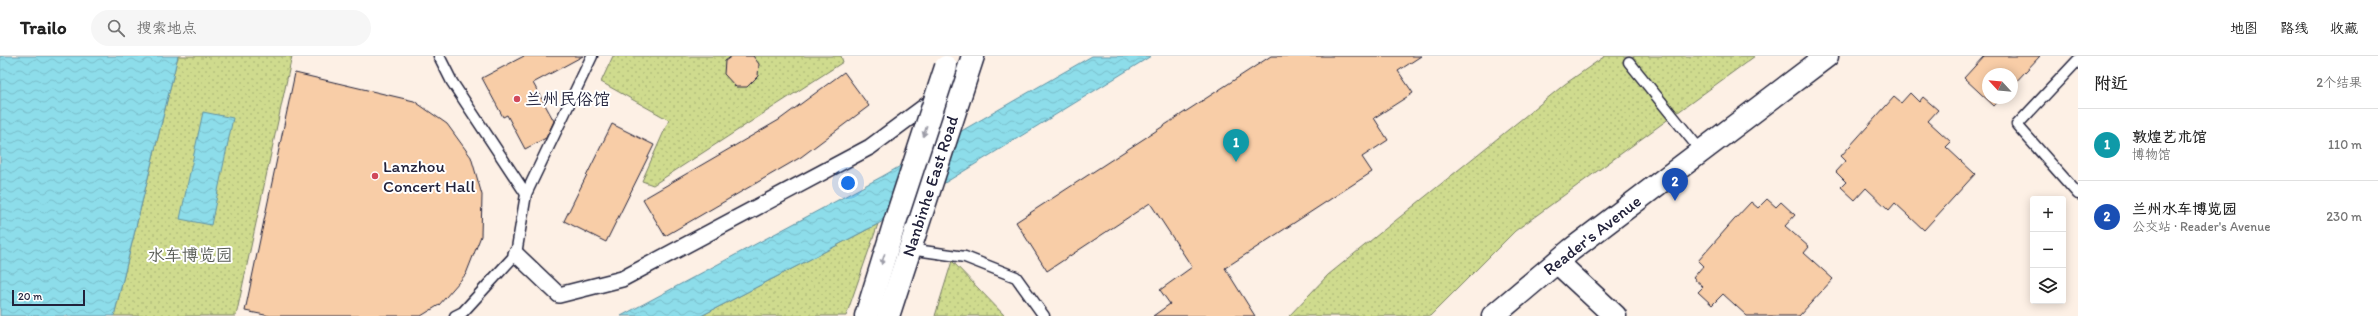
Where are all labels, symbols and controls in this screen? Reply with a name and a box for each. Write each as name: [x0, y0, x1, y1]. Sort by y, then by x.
search box: [91, 10, 371, 46]
text: Trailo: [20, 16, 67, 39]
icon: search: [105, 17, 127, 39]
text: 搜索地点: [137, 19, 197, 37]
text: 地图: [2230, 20, 2258, 37]
text: 路线: [2280, 20, 2308, 37]
text: 收藏: [2330, 20, 2358, 37]
north arrow: [1982, 68, 2018, 104]
text: 附近: [2094, 73, 2128, 93]
text: 2个结果: [2316, 75, 2362, 90]
place label: 兰州民俗馆: [525, 89, 610, 109]
marker: 兰州民俗馆: [512, 94, 522, 104]
street label: Nanbinhe East Road: [898, 112, 962, 259]
one-way arrow: [922, 125, 928, 137]
text: 敦煌艺术馆: [2132, 128, 2207, 146]
pin: 1: [1223, 129, 1249, 162]
text: 1: [2104, 137, 2110, 152]
text: 110 m: [2328, 137, 2362, 152]
text: 博物馆: [2132, 147, 2171, 162]
place label: Lanzhou Concert Hall: [383, 156, 475, 196]
pin: 2: [1662, 168, 1688, 201]
marker: Lanzhou Concert Hall: [370, 171, 380, 181]
your location: [838, 173, 858, 193]
street label: Reader's Avenue: [1539, 191, 1645, 279]
map controls: [2030, 196, 2066, 304]
button: +: [2030, 196, 2066, 232]
text: 兰州水车博览园: [2132, 200, 2237, 218]
text: 2: [2104, 209, 2110, 224]
text: 230 m: [2326, 209, 2362, 224]
text: 公交站 · Reader's Avenue: [2132, 219, 2271, 234]
button: −: [2030, 232, 2066, 268]
park label: 水车博览园: [148, 245, 233, 265]
one-way arrow: [880, 253, 886, 265]
button: layers: [2030, 268, 2066, 304]
scale bar: [12, 288, 85, 307]
text: 20 m: [18, 290, 42, 303]

